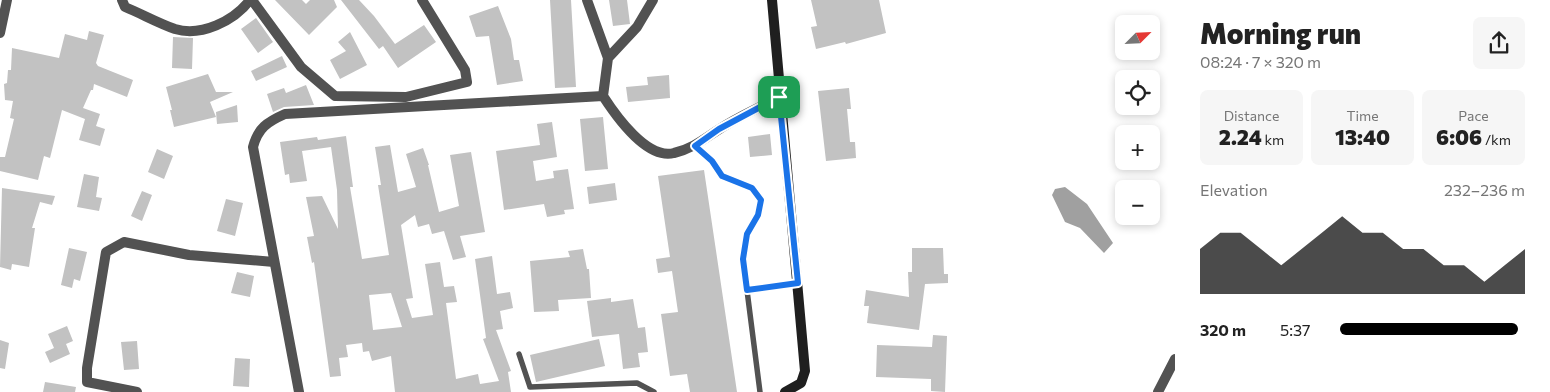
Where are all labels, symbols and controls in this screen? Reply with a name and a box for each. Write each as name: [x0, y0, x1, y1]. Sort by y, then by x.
north arrow: [1115, 15, 1160, 60]
map controls: [1115, 15, 1160, 225]
text: Morning run: [1200, 16, 1361, 50]
button: share: [1473, 17, 1525, 69]
text: 08:24 · 7 × 320 m: [1200, 52, 1321, 71]
button: locate: [1115, 70, 1160, 115]
pin: [758, 76, 800, 118]
icon: arrive: [765, 83, 793, 111]
text: Distance: [1224, 107, 1279, 124]
text: Time: [1346, 107, 1379, 124]
text: Pace: [1458, 107, 1489, 124]
text: 2.24: [1219, 124, 1262, 149]
text: 13:40: [1335, 124, 1390, 149]
text: 6:06: [1436, 124, 1482, 149]
button: +: [1115, 125, 1160, 170]
text: km: [1262, 131, 1284, 148]
text: /km: [1482, 131, 1511, 148]
button: −: [1115, 180, 1160, 225]
text: Elevation: [1200, 180, 1268, 199]
text: 232–236 m: [1444, 180, 1525, 199]
text: 320 m: [1200, 320, 1246, 339]
text: 5:37: [1280, 320, 1310, 339]

